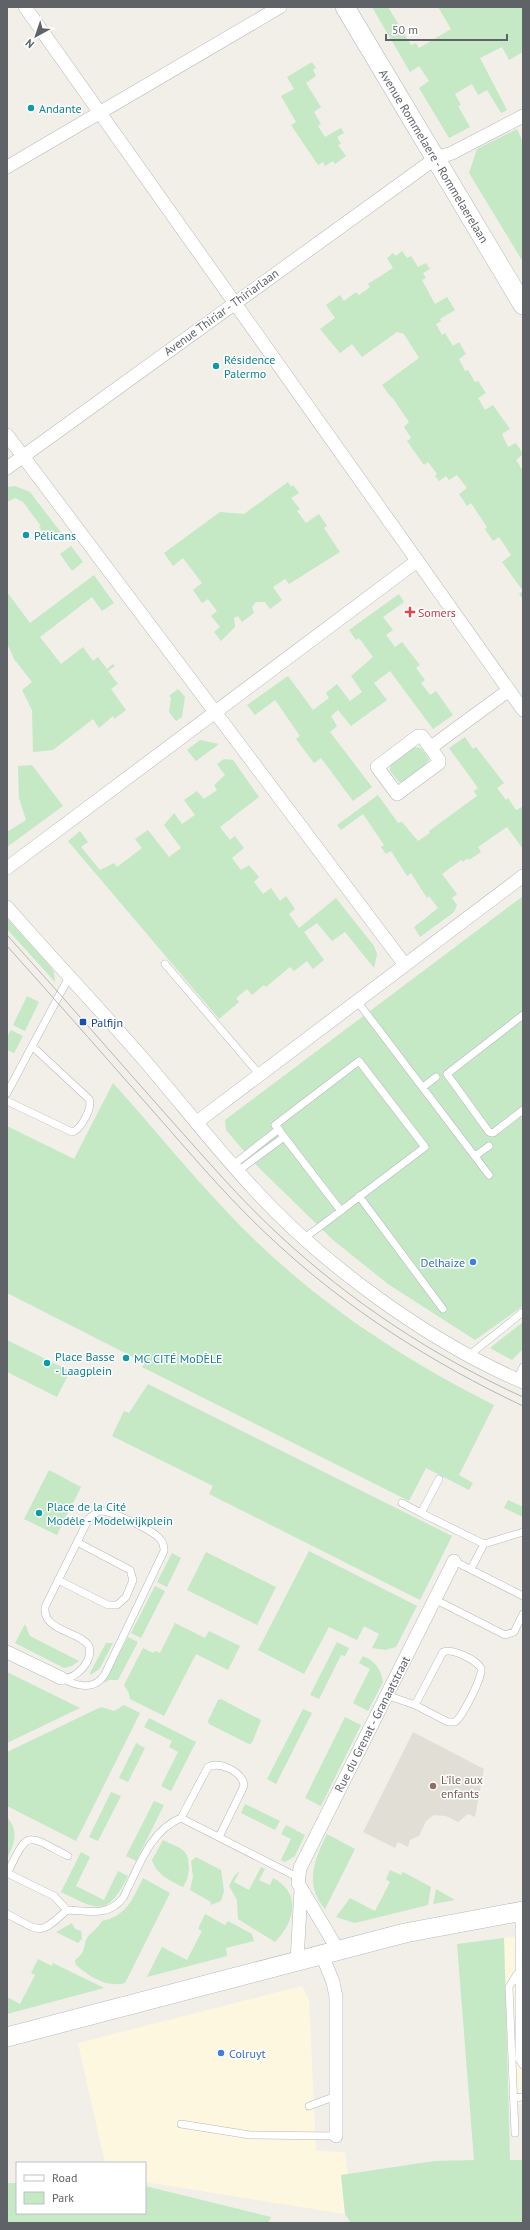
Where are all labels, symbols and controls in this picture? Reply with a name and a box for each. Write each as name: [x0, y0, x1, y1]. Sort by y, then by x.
north arrow: [16, 16, 56, 56]
scale bar: [386, 16, 507, 42]
text: 50 m: [392, 22, 418, 37]
text: N: [22, 36, 37, 51]
street label: Avenue Rommelaere - Rommelaerelaan: [376, 66, 492, 246]
place label: Andante: [39, 101, 82, 116]
marker: Andante: [26, 103, 36, 113]
street label: Avenue Thiriar - Thiriarlaan: [161, 265, 281, 359]
place label: Résidence Palermo: [224, 352, 275, 381]
marker: Résidence Palermo: [211, 361, 221, 371]
place label: Pélicans: [34, 528, 76, 543]
marker: Pélicans: [21, 530, 31, 540]
place label: Somers: [418, 605, 456, 620]
marker: Somers: [405, 607, 415, 617]
place label: Palfijn: [91, 1015, 123, 1030]
marker: Palfijn: [78, 1017, 88, 1027]
place label: Delhaize: [421, 1255, 465, 1270]
marker: Delhaize: [468, 1257, 478, 1267]
place label: Place Basse - Laagplein: [55, 1349, 115, 1378]
place label: MC CITÉ MoDÈLE: [134, 1351, 223, 1366]
marker: MC CITÉ MoDÈLE: [121, 1353, 131, 1363]
marker: Place Basse - Laagplein: [42, 1358, 52, 1368]
place label: Place de la Cité Modèle - Modelwijkplein: [47, 1499, 173, 1528]
marker: Place de la Cité Modèle - Modelwijkplein: [34, 1508, 44, 1518]
street label: Rue du Grenat - Granaatstraat: [331, 1653, 413, 1795]
place label: L'île aux enfants: [441, 1772, 483, 1801]
marker: L'île aux enfants: [428, 1781, 438, 1791]
place label: Colruyt: [229, 2046, 266, 2061]
marker: Colruyt: [216, 2048, 226, 2058]
legend: [16, 2162, 146, 2214]
text: Road: [52, 2170, 77, 2185]
text: Park: [52, 2190, 74, 2205]

